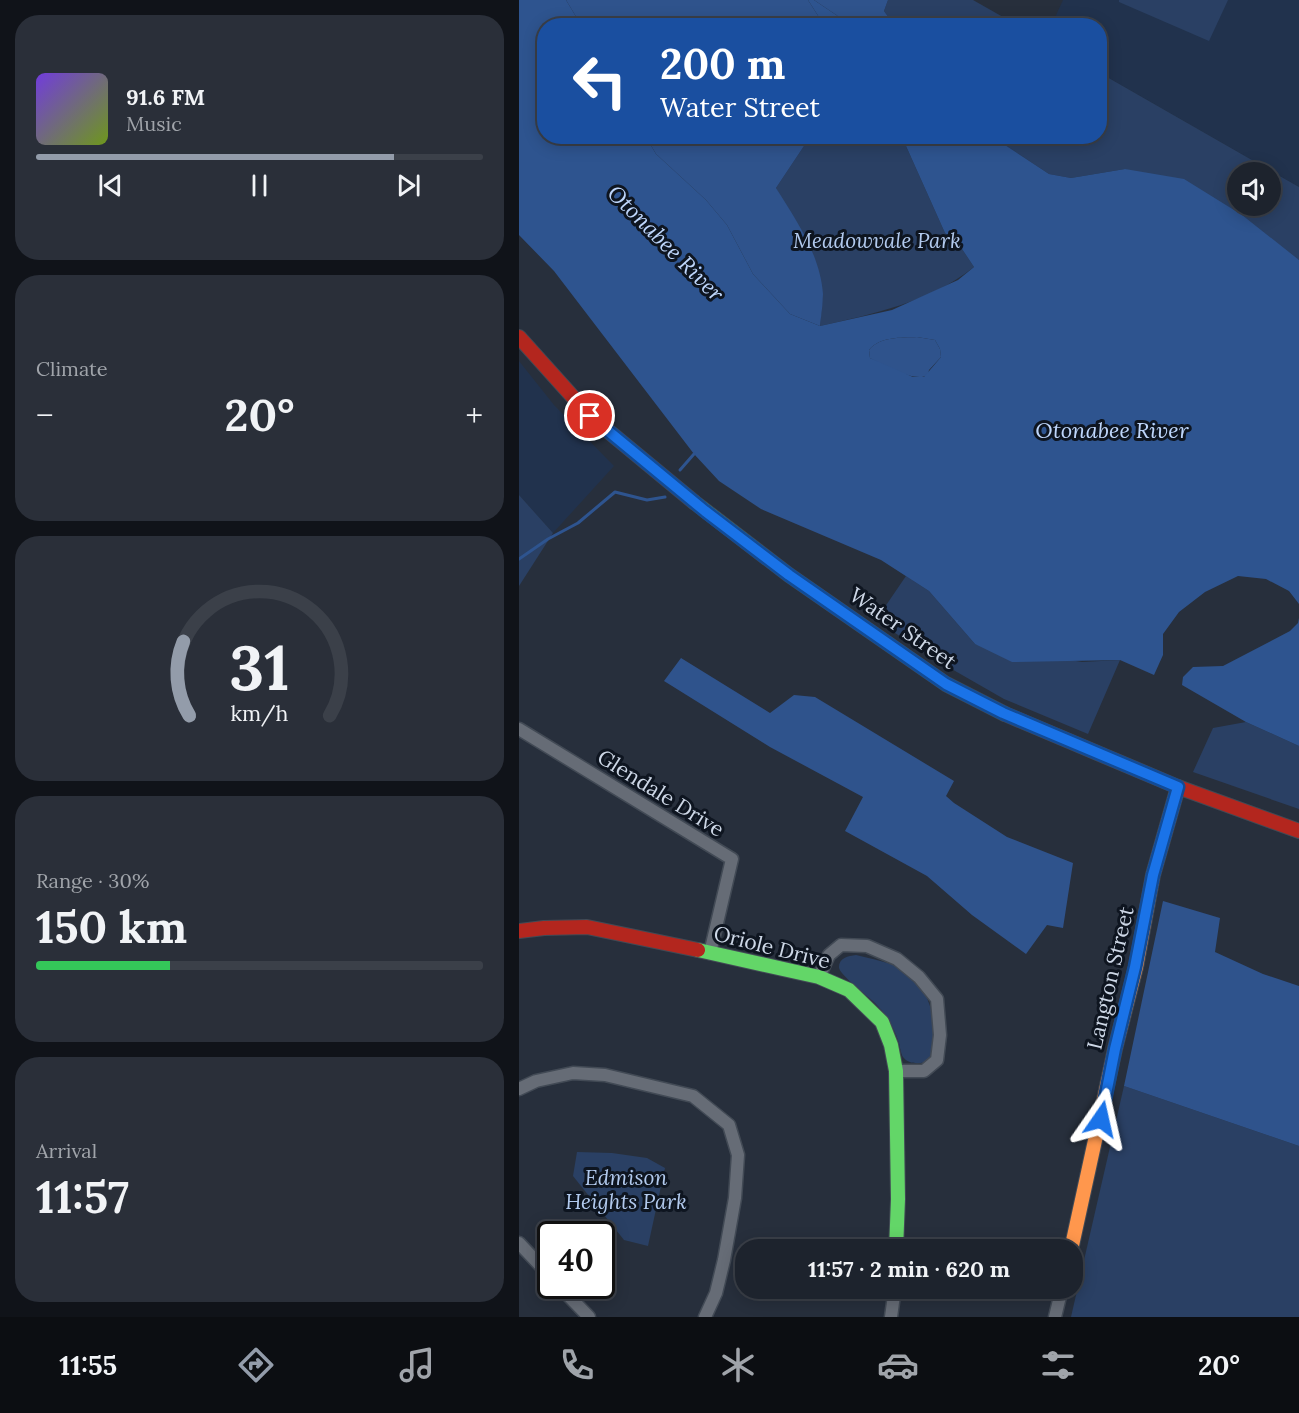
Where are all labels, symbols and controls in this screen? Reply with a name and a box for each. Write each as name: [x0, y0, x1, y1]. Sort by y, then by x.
text: 200 m: [660, 37, 786, 91]
icon: left: [561, 42, 639, 120]
text: 91.6 FM: [126, 83, 205, 111]
text: Water Street: [660, 90, 820, 124]
text: Music: [126, 111, 182, 136]
map controls: [1227, 162, 1281, 216]
button: sound: [1227, 162, 1281, 216]
icon: previous: [94, 169, 127, 202]
icon: pause: [243, 169, 276, 202]
icon: next: [392, 169, 425, 202]
water label: Otonabee River: [602, 179, 731, 308]
park label: Meadowvale Park: [793, 227, 961, 254]
text: Climate: [36, 356, 108, 381]
text: 20°: [225, 386, 294, 443]
pin: [564, 390, 615, 441]
text: −: [36, 394, 54, 436]
text: +: [465, 394, 483, 436]
icon: arrive: [573, 399, 606, 432]
water label: Otonabee River: [1035, 416, 1190, 444]
street label: Water Street: [844, 581, 962, 675]
text: 31: [229, 627, 290, 707]
text: km/h: [231, 699, 289, 727]
street label: Glendale Drive: [593, 743, 729, 843]
text: Range · 30%: [36, 868, 149, 893]
text: 150 km: [36, 898, 187, 955]
street label: Langton Street: [1080, 903, 1140, 1052]
street label: Oriole Drive: [711, 919, 833, 975]
position arrow: [1069, 1087, 1133, 1151]
text: Arrival: [36, 1138, 97, 1163]
park label: Edmison Heights Park: [565, 1164, 687, 1215]
text: 11:57: [36, 1168, 129, 1225]
speed limit sign: 40: [537, 1221, 615, 1299]
text: 11:57 · 2 min · 620 m: [808, 1255, 1010, 1283]
icon: directions: [235, 1344, 277, 1386]
icon: music: [396, 1344, 438, 1386]
icon: phone: [556, 1344, 598, 1386]
icon: climate: [717, 1344, 759, 1386]
icon: car: [877, 1344, 919, 1386]
icon: filters: [1037, 1344, 1079, 1386]
text: 11:55: [59, 1348, 117, 1382]
text: 20°: [1198, 1348, 1240, 1382]

